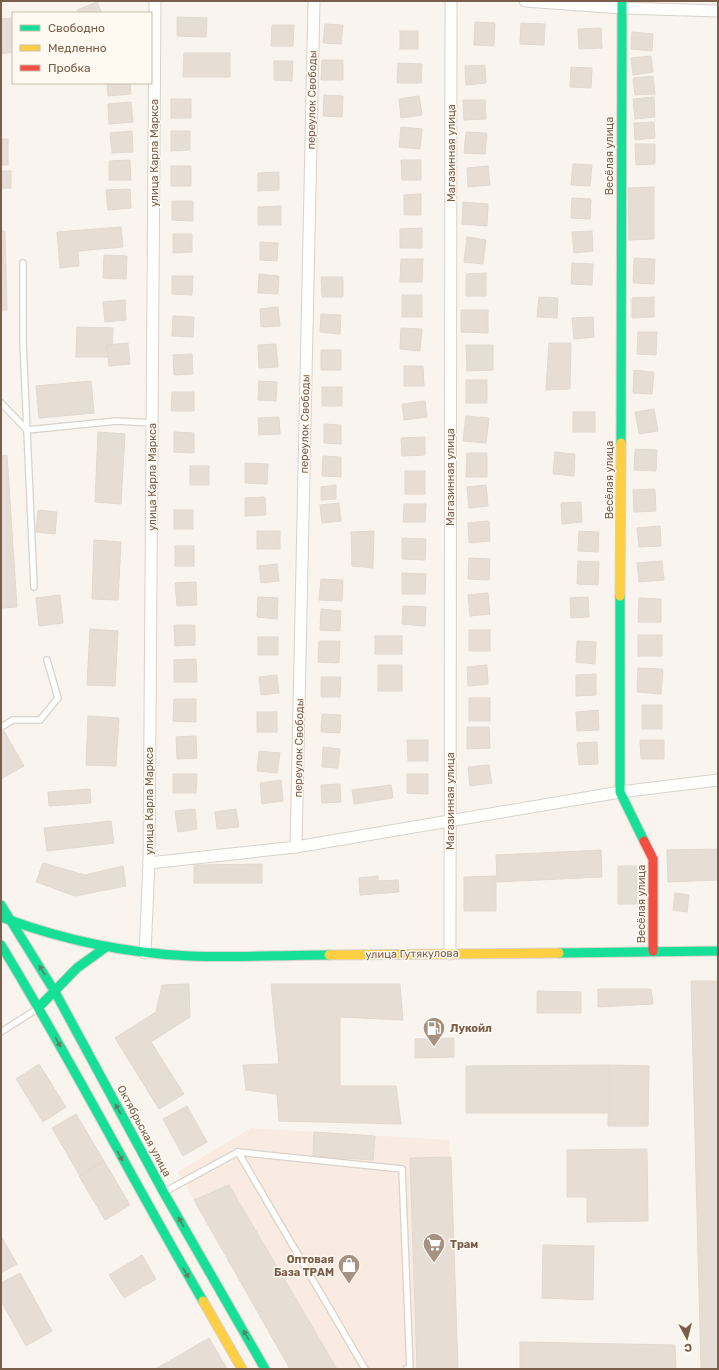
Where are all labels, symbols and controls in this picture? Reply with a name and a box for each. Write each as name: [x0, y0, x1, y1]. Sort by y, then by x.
legend: [12, 12, 152, 84]
text: Свободно: [48, 21, 105, 35]
text: Медленно: [48, 41, 107, 55]
street label: переулок Свободы: [305, 50, 319, 150]
text: Пробка: [48, 61, 91, 75]
street label: улица Карла Маркса: [148, 99, 161, 207]
street label: Магазинная улица: [445, 104, 458, 202]
street label: Весёлая улица: [603, 117, 616, 195]
street label: переулок Свободы: [298, 374, 312, 474]
street label: улица Карла Маркса: [146, 423, 159, 531]
street label: Магазинная улица: [444, 428, 457, 526]
street label: Весёлая улица: [603, 441, 616, 519]
street label: переулок Свободы: [292, 698, 306, 798]
street label: улица Карла Маркса: [143, 747, 156, 855]
street label: Магазинная улица: [444, 752, 457, 850]
street label: Весёлая улица: [635, 865, 648, 943]
street label: улица Гутякулова: [365, 947, 459, 961]
one-way arrow: [38, 964, 45, 976]
fuel station icon: Лукойл: [421, 1015, 447, 1048]
place label: Лукойл: [450, 1022, 492, 1035]
one-way arrow: [54, 1036, 61, 1047]
street label: Октябрьская улица: [114, 1083, 174, 1179]
one-way arrow: [115, 1103, 122, 1114]
one-way arrow: [117, 1150, 124, 1161]
one-way arrow: [178, 1216, 185, 1228]
supermarket icon: Трам: [421, 1231, 447, 1264]
place label: Трам: [450, 1238, 478, 1251]
shop icon: Оптовая База ТРАМ: [336, 1252, 362, 1285]
place label: Оптовая База ТРАМ: [274, 1253, 334, 1279]
one-way arrow: [183, 1267, 190, 1279]
north arrow: [667, 1318, 707, 1358]
one-way arrow: [242, 1329, 249, 1341]
text: С: [683, 1341, 693, 1354]

